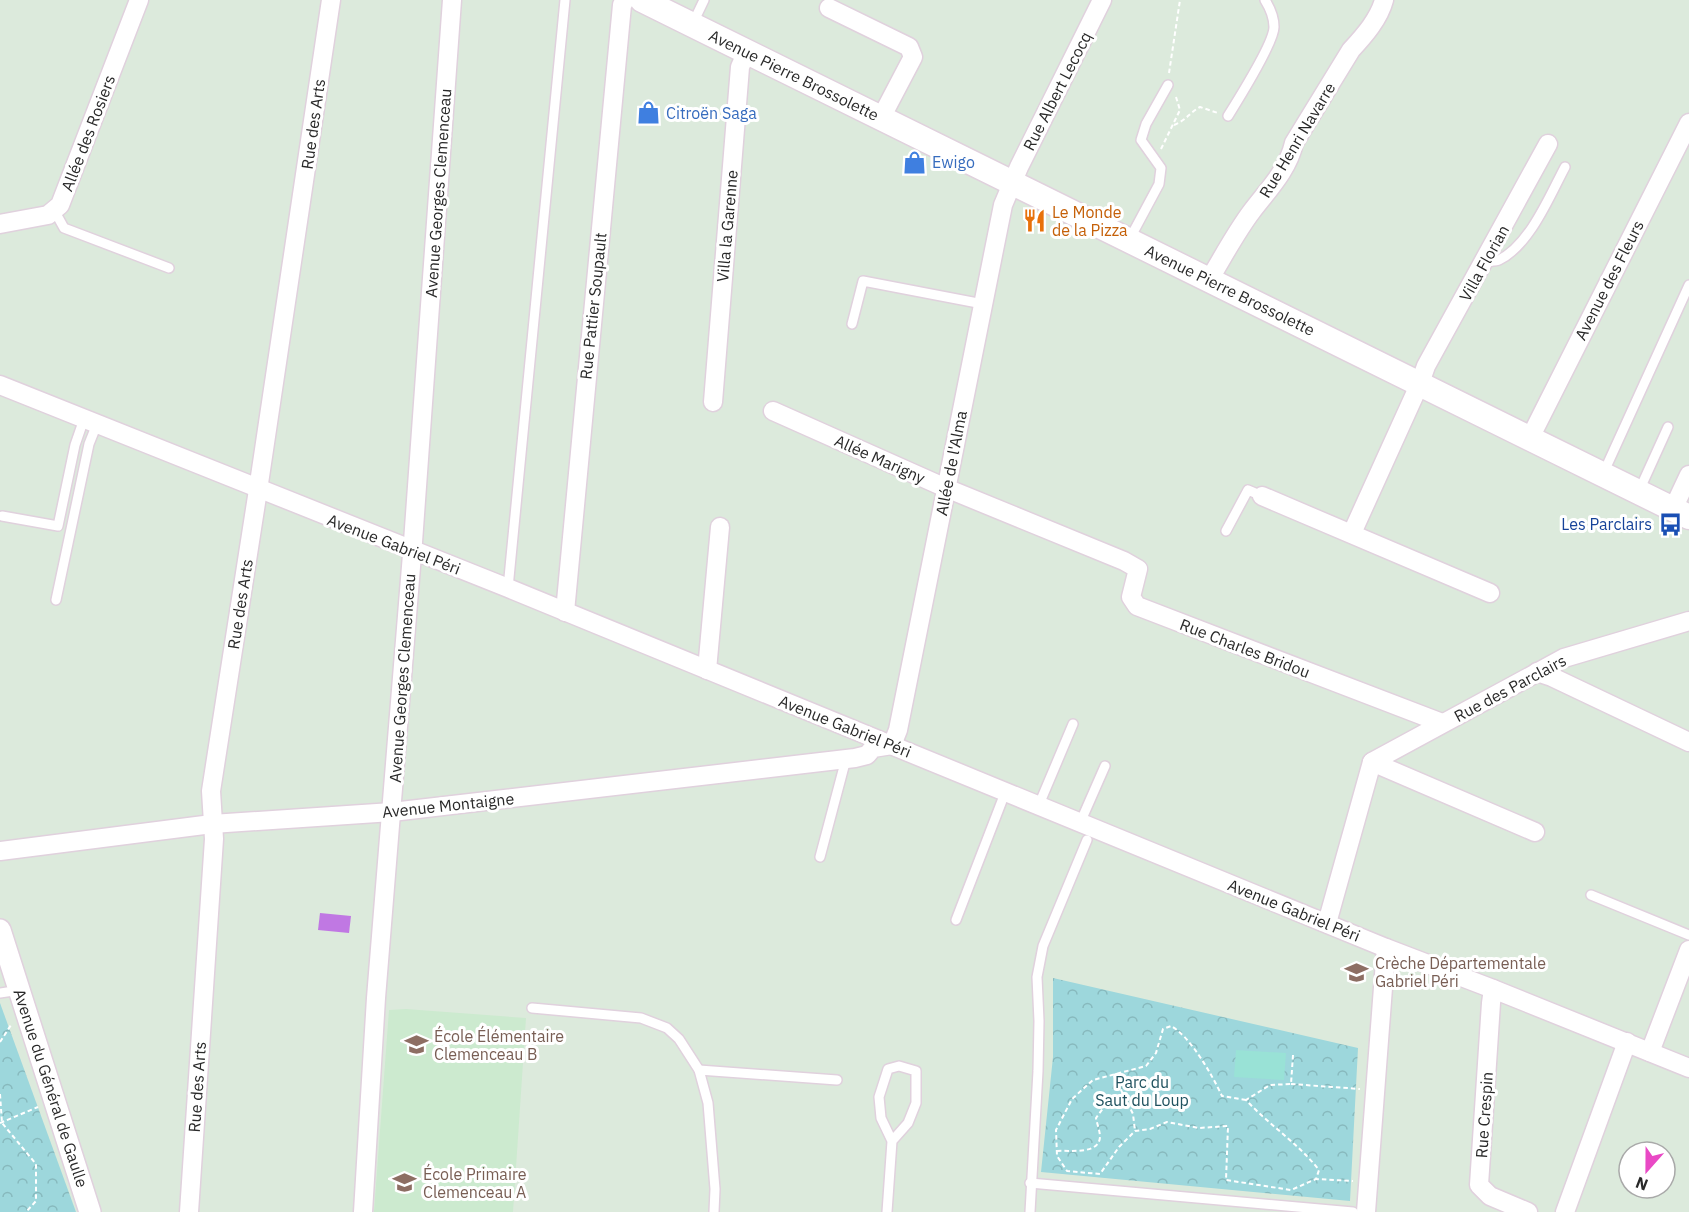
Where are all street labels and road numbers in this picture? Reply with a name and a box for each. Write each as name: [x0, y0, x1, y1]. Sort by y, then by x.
street label: Avenue Pierre Brossolette: [706, 25, 882, 125]
street label: Rue Albert Lecocq: [1018, 28, 1096, 154]
street label: Allée des Rosiers: [57, 72, 119, 194]
street label: Rue des Arts: [297, 77, 329, 171]
street label: Rue Henri Navarre: [1255, 78, 1339, 201]
street label: Avenue Georges Clemenceau: [421, 88, 455, 298]
street label: Villa la Garenne: [712, 169, 742, 283]
street label: Avenue des Fleurs: [1570, 217, 1648, 343]
street label: Villa Florian: [1455, 221, 1513, 305]
street label: Rue Pattier Soupault: [575, 232, 611, 380]
street label: Avenue Pierre Brossolette: [1142, 240, 1318, 340]
street label: Allée de l'Alma: [931, 408, 971, 517]
street label: Allée Marigny: [832, 430, 928, 488]
street label: Avenue Gabriel Péri: [325, 509, 463, 579]
street label: Rue des Arts: [223, 557, 257, 651]
street label: Avenue Georges Clemenceau: [385, 573, 419, 783]
street label: Rue Charles Bridou: [1177, 614, 1313, 682]
street label: Rue des Parclairs: [1451, 650, 1569, 726]
street label: Avenue Gabriel Péri: [776, 690, 914, 762]
street label: Avenue Montaigne: [381, 788, 515, 822]
street label: Avenue Gabriel Péri: [1225, 874, 1363, 946]
street label: Avenue du Général de Gaulle: [9, 986, 93, 1190]
street label: Rue des Arts: [184, 1041, 210, 1133]
street label: Rue Crespin: [1471, 1071, 1497, 1159]

